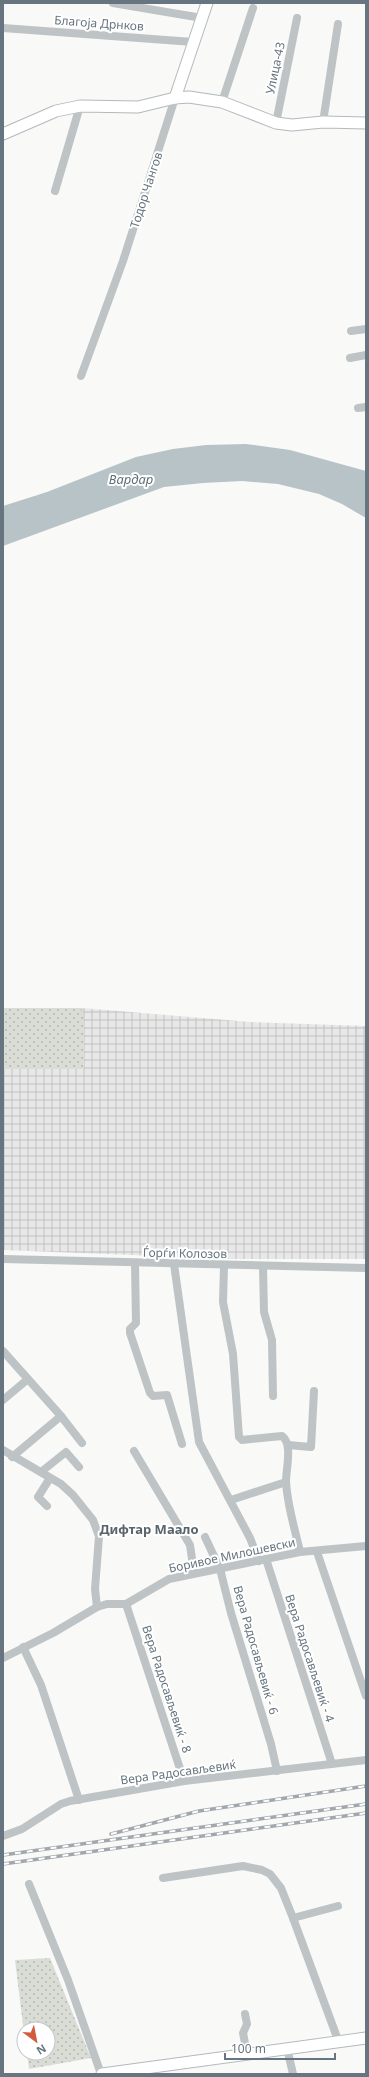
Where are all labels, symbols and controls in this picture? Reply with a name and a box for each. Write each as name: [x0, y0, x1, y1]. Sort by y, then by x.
street label: Благоја Дрнков: [54, 11, 145, 35]
street label: Улица-43: [261, 40, 289, 96]
street label: Тодор Чангов: [126, 150, 166, 230]
water label: Вардар: [109, 470, 153, 488]
street label: Ѓорѓи Колозов: [143, 1244, 227, 1262]
district label: Дифтар Маало: [99, 1520, 199, 1538]
street label: Боривое Милошевски: [167, 1533, 297, 1577]
street label: Вера Радосављевиќ - 6: [229, 1584, 283, 1717]
street label: Вера Радосављевиќ - 4: [281, 1592, 339, 1724]
street label: Вера Радосављевиќ - 8: [138, 1623, 196, 1755]
street label: Вера Радосављевиќ: [119, 1755, 237, 1789]
north arrow: [16, 2021, 56, 2061]
scale bar: [225, 2035, 335, 2061]
text: 100 m: [231, 2040, 266, 2057]
text: N: [34, 2041, 49, 2059]

